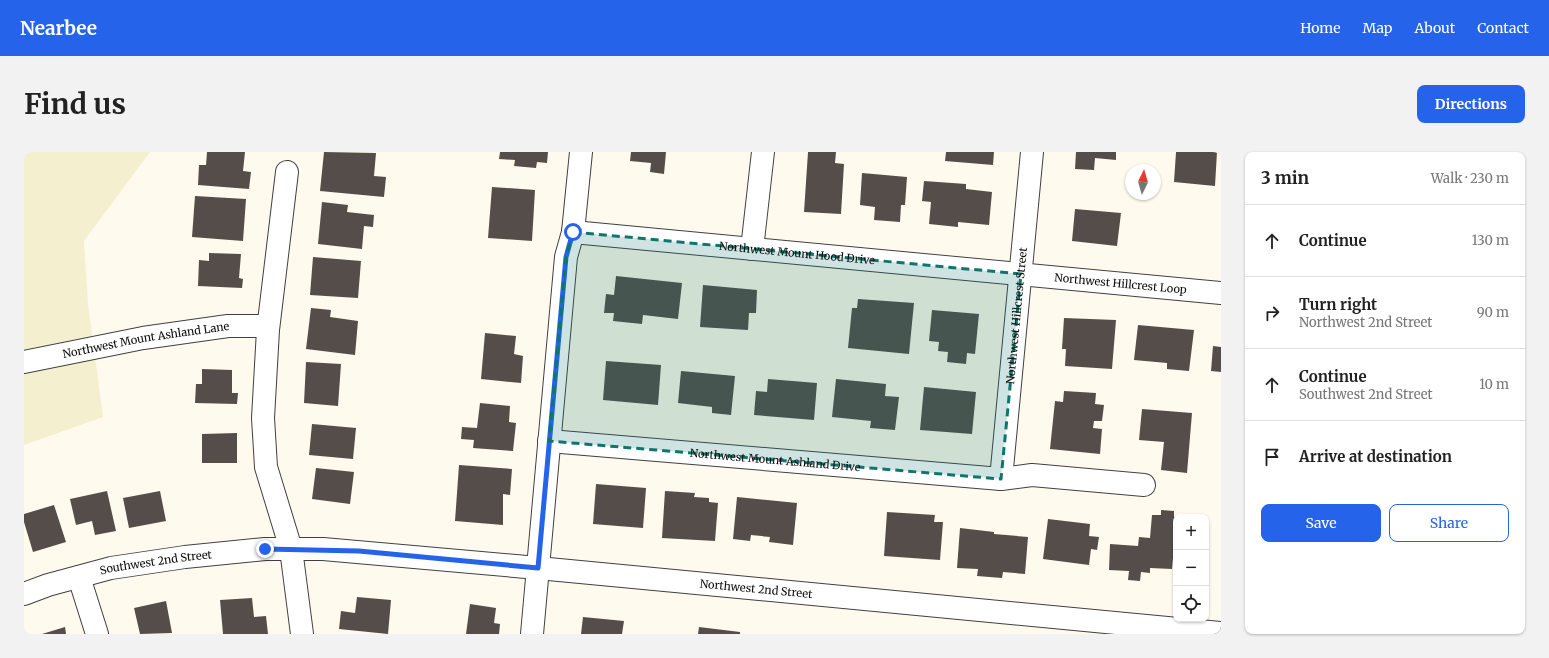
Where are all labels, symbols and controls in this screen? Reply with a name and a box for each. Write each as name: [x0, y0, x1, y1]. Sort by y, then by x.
text: Nearbee: [20, 16, 97, 40]
text: Home: [1300, 19, 1341, 37]
text: Map: [1363, 19, 1392, 37]
text: About: [1414, 19, 1455, 37]
text: Contact: [1477, 19, 1529, 37]
button: Directions: [1417, 85, 1525, 123]
text: Find us: [24, 86, 126, 122]
north arrow: [1125, 164, 1161, 200]
text: 3 min: [1261, 167, 1309, 189]
text: Walk · 230 m: [1431, 170, 1509, 187]
route start: [564, 223, 582, 241]
icon: ahead: [1261, 230, 1283, 252]
text: Continue: [1299, 231, 1367, 250]
text: 130 m: [1472, 232, 1509, 249]
street label: Northwest Mount Hood Drive: [718, 239, 876, 267]
street label: Northwest Hillcrest Street: [1003, 246, 1030, 385]
street label: Northwest Hillcrest Loop: [1054, 270, 1188, 297]
text: Turn right: [1299, 295, 1377, 314]
icon: right: [1261, 302, 1283, 324]
text: 90 m: [1477, 304, 1509, 321]
text: Northwest 2nd Street: [1299, 314, 1432, 331]
street label: Northwest Mount Ashland Lane: [61, 319, 230, 361]
text: Continue: [1299, 367, 1367, 386]
icon: ahead: [1261, 374, 1283, 396]
text: 10 m: [1479, 376, 1509, 393]
text: Southwest 2nd Street: [1299, 386, 1433, 403]
street label: Northwest Mount Ashland Drive: [689, 446, 861, 474]
icon: arrive: [1261, 446, 1283, 468]
text: Arrive at destination: [1299, 447, 1452, 466]
button: Save: [1261, 504, 1381, 542]
button: Share: [1389, 504, 1509, 542]
map controls: [1173, 514, 1209, 622]
button: +: [1173, 514, 1209, 550]
route end: [256, 540, 274, 558]
street label: Southwest 2nd Street: [98, 547, 213, 578]
button: −: [1173, 550, 1209, 586]
street label: Northwest 2nd Street: [699, 576, 814, 601]
button: locate: [1173, 586, 1209, 622]

